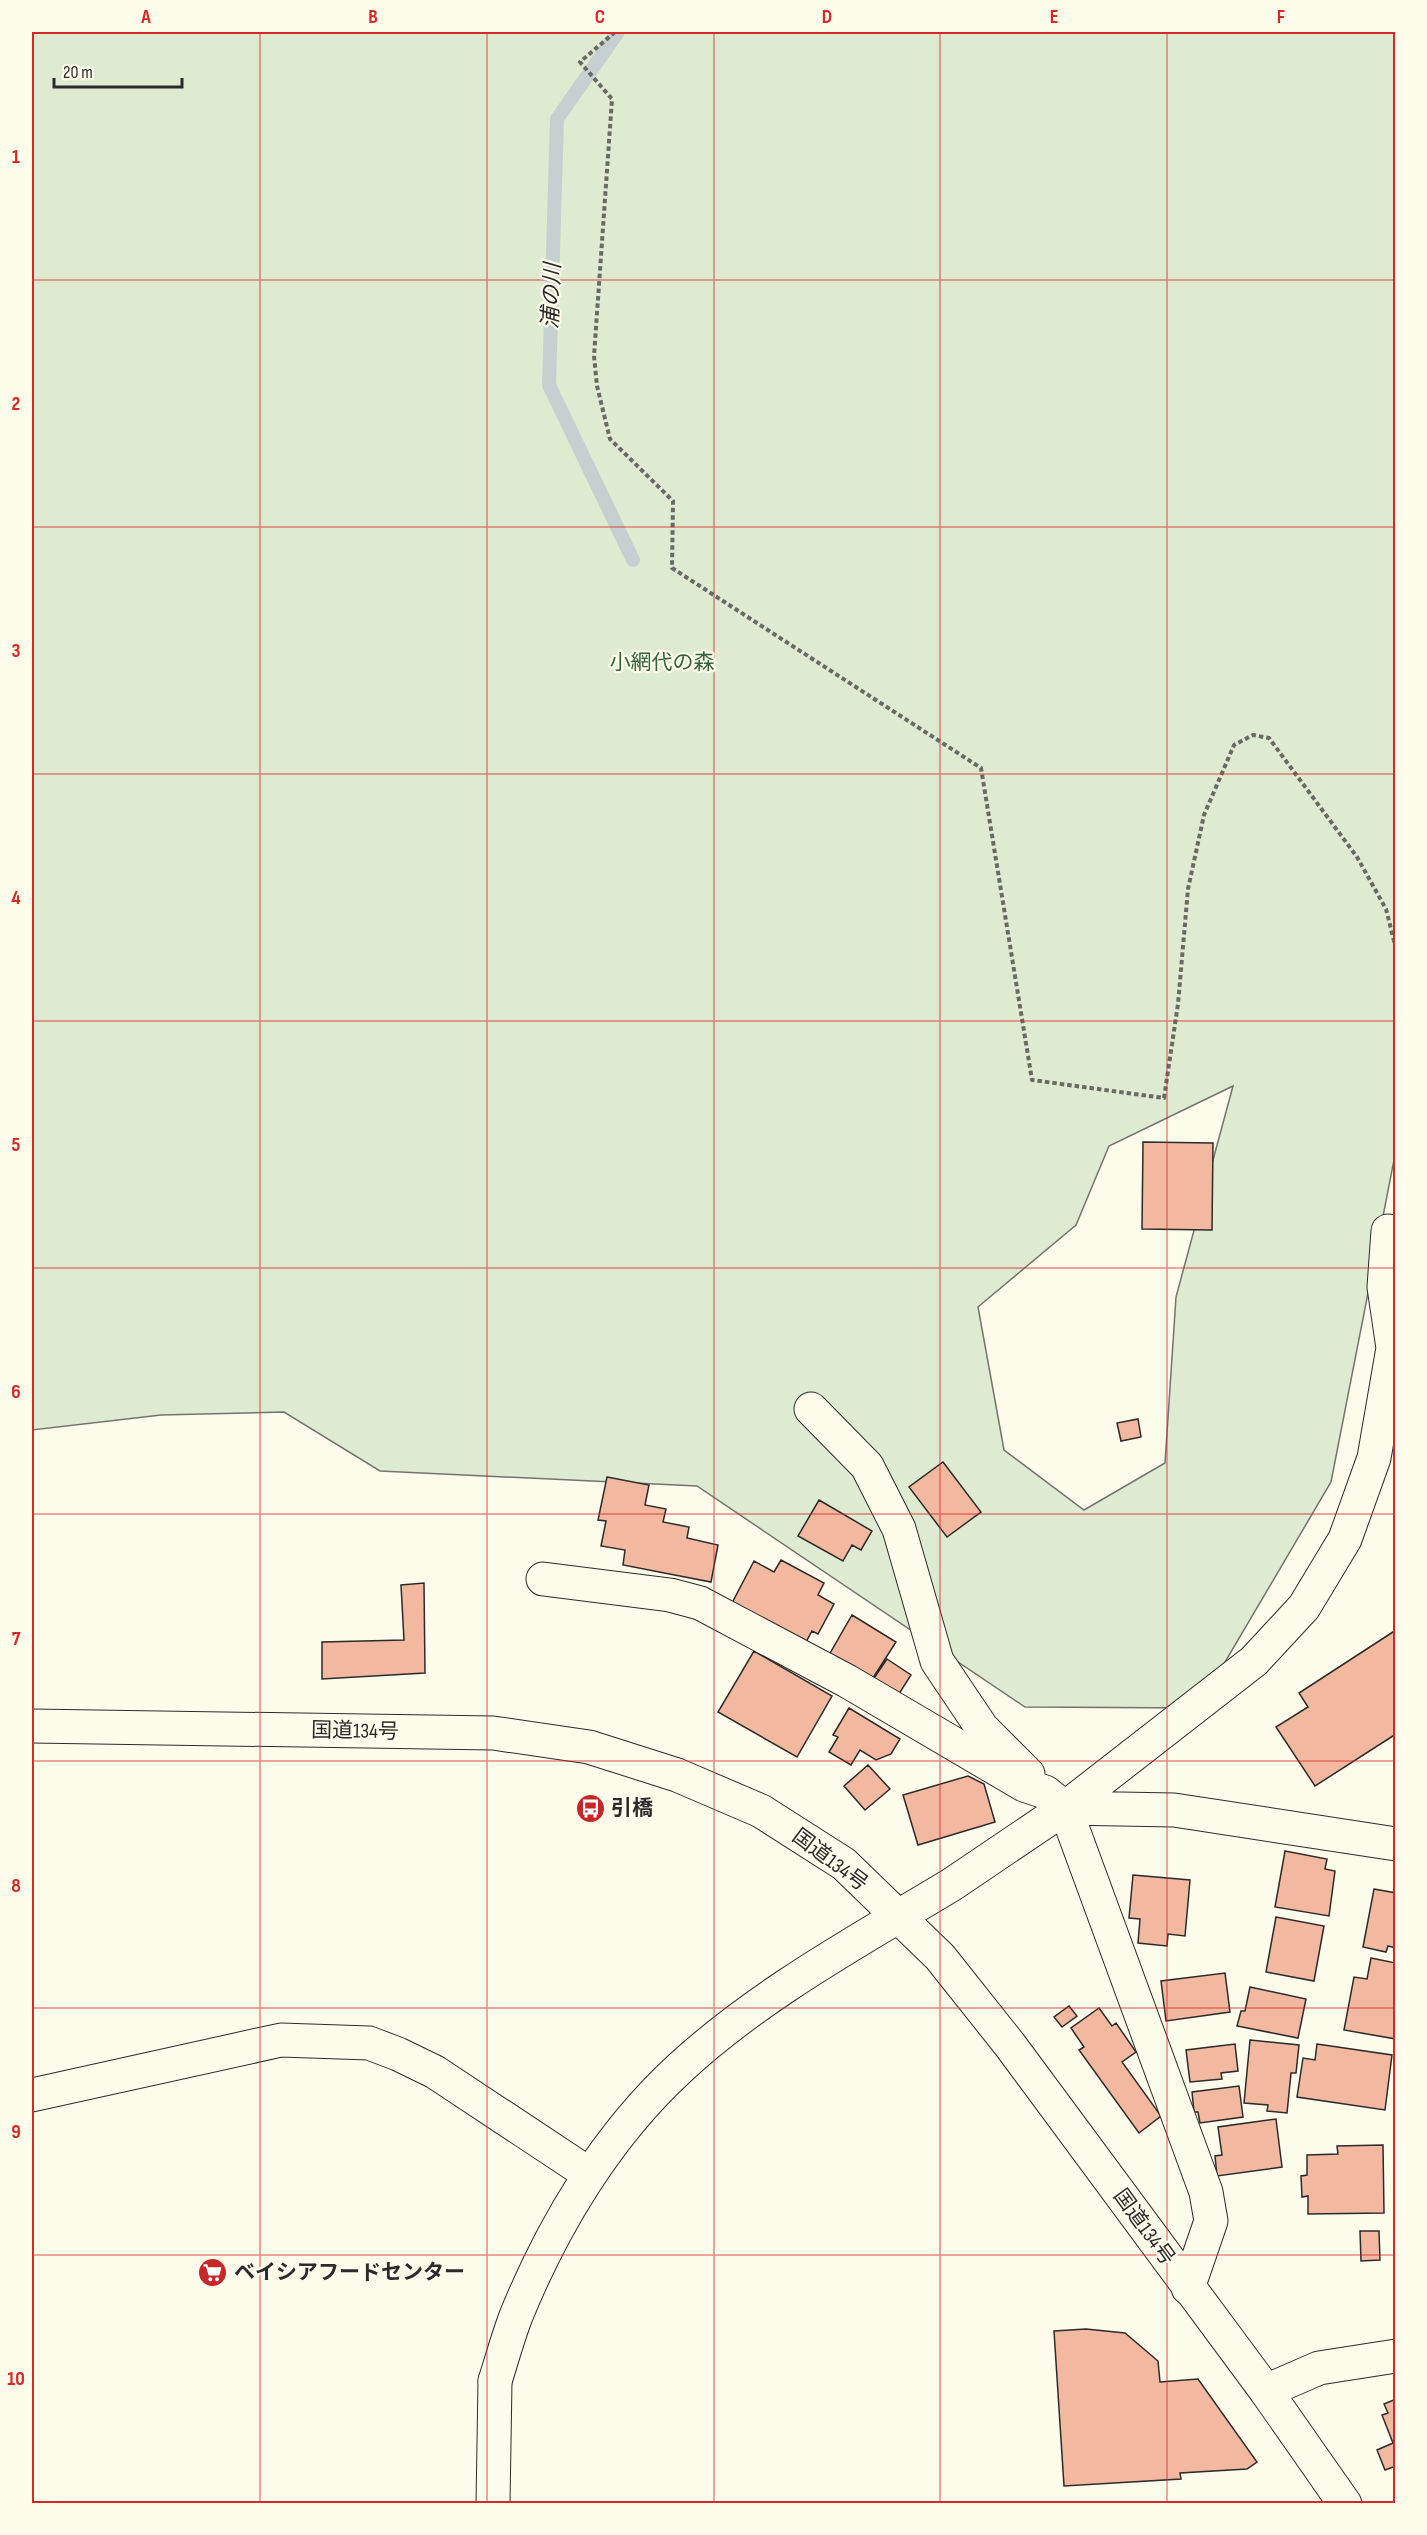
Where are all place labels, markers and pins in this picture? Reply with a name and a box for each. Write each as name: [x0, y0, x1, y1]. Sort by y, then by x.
bus stop icon: 引橋: [574, 1792, 606, 1824]
place label: 引橋: [611, 1796, 653, 1821]
supermarket icon: ベイシアフードセンター: [197, 2256, 229, 2288]
place label: ベイシアフードセンター: [234, 2260, 465, 2285]

